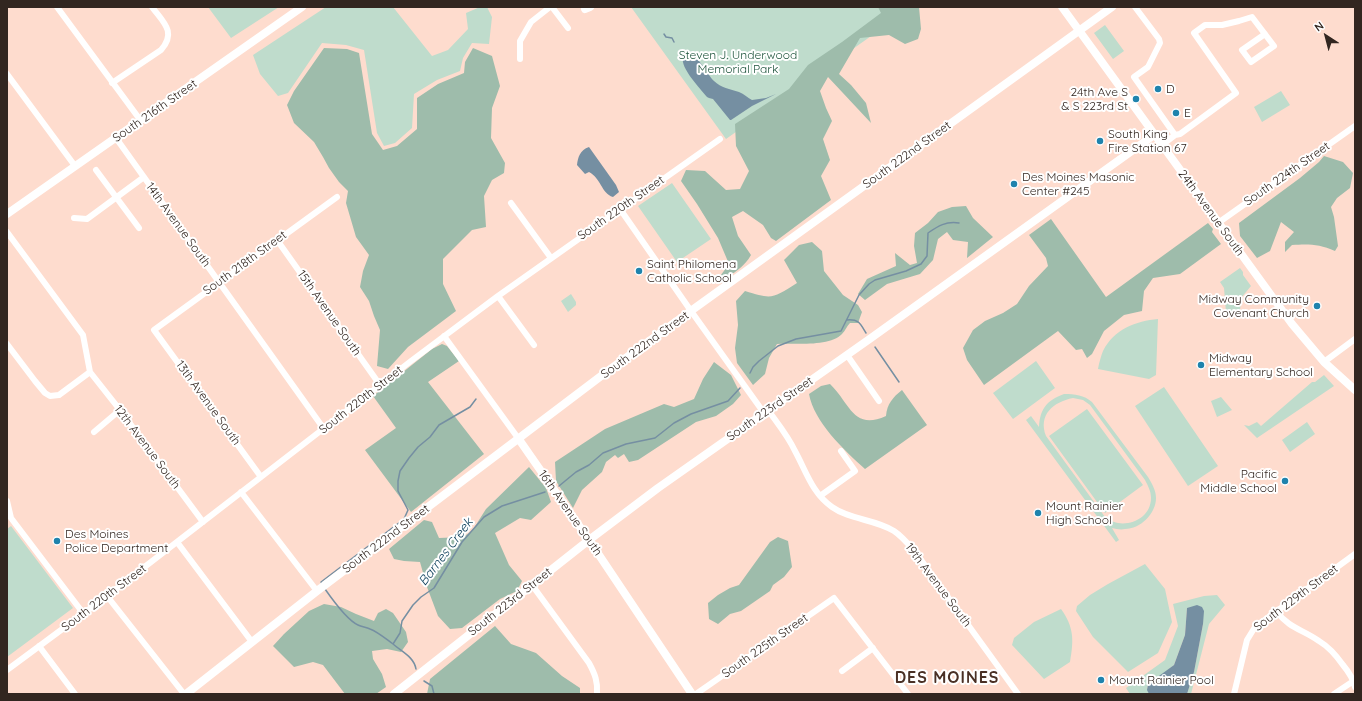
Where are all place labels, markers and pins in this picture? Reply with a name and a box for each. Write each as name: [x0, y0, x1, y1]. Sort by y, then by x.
place label: D: [1166, 82, 1175, 96]
marker: D: [1153, 84, 1163, 94]
place label: 24th Ave S & S 223rd St: [1061, 85, 1128, 113]
marker: 24th Ave S & S 223rd St: [1131, 94, 1141, 104]
place label: E: [1184, 106, 1191, 120]
marker: E: [1171, 108, 1181, 118]
place label: South King Fire Station 67: [1108, 127, 1187, 155]
marker: South King Fire Station 67: [1095, 136, 1105, 146]
place label: Des Moines Masonic Center #245: [1022, 170, 1135, 198]
marker: Des Moines Masonic Center #245: [1009, 179, 1019, 189]
place label: Saint Philomena Catholic School: [647, 257, 736, 285]
marker: Saint Philomena Catholic School: [634, 266, 644, 276]
place label: Midway Community Covenant Church: [1199, 292, 1309, 320]
marker: Midway Community Covenant Church: [1312, 301, 1322, 311]
place label: Midway Elementary School: [1209, 351, 1313, 379]
marker: Midway Elementary School: [1196, 360, 1206, 370]
place label: Pacific Middle School: [1200, 467, 1277, 495]
marker: Pacific Middle School: [1280, 476, 1290, 486]
place label: Mount Rainier High School: [1046, 499, 1123, 527]
marker: Mount Rainier High School: [1033, 508, 1043, 518]
place label: Des Moines Police Department: [65, 527, 168, 555]
marker: Des Moines Police Department: [52, 536, 62, 546]
place label: Mount Rainier Pool: [1109, 673, 1214, 687]
marker: Mount Rainier Pool: [1096, 675, 1106, 685]

